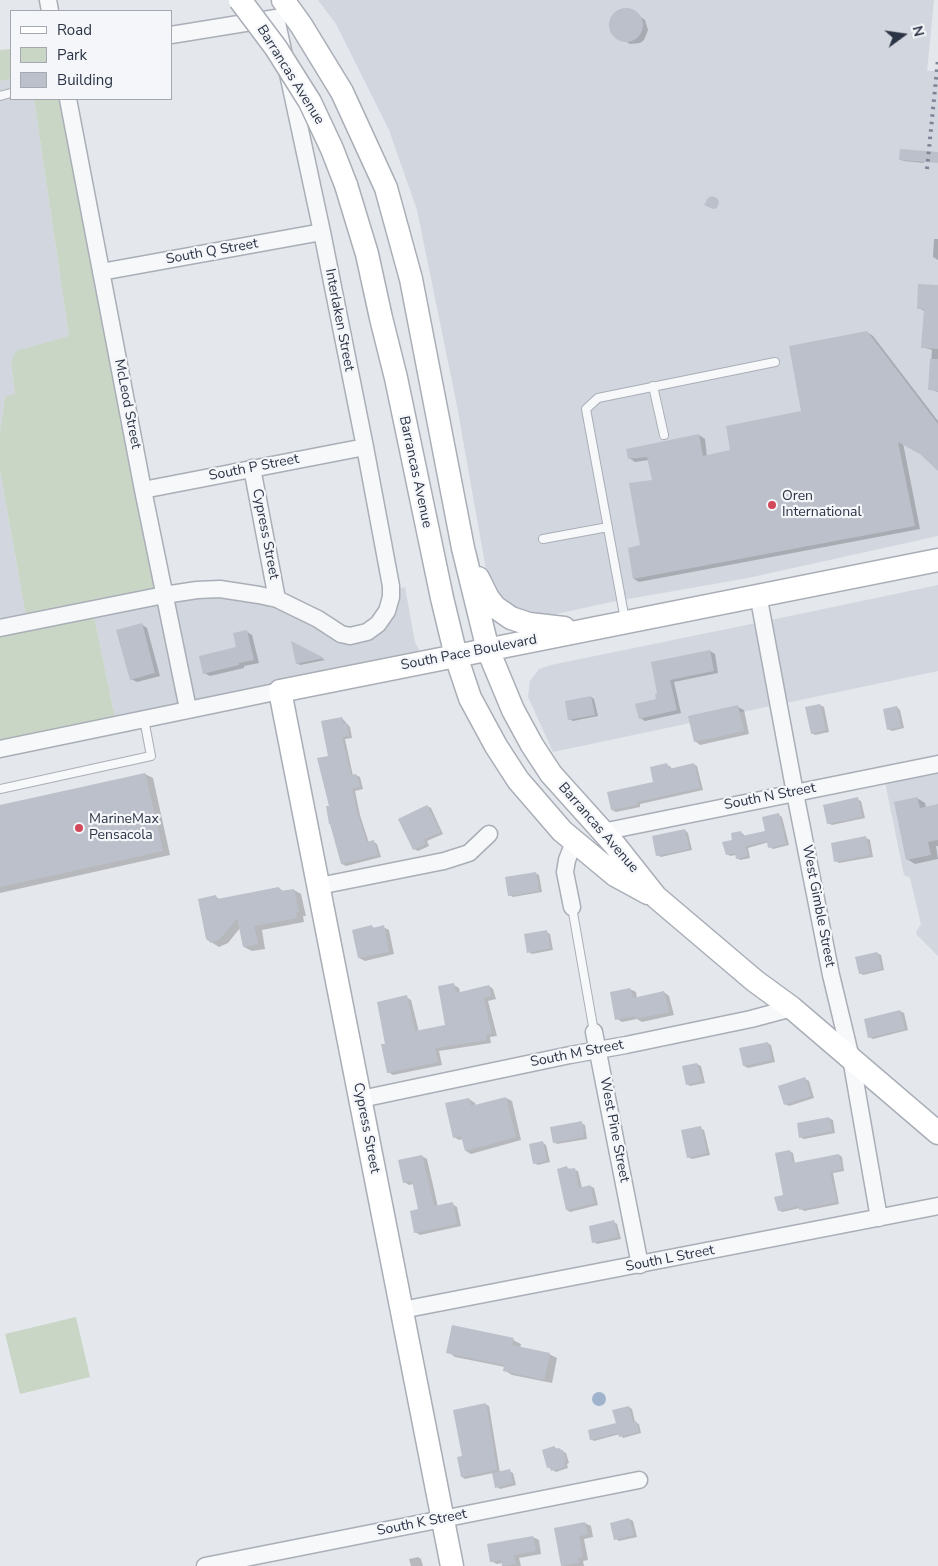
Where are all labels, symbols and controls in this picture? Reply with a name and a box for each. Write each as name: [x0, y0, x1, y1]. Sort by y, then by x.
legend: [10, 10, 172, 100]
north arrow: [878, 10, 928, 60]
text: Road: [57, 20, 92, 40]
street label: Barrancas Avenue: [253, 22, 327, 128]
text: N: [908, 24, 929, 39]
text: Park: [57, 45, 87, 65]
text: Building: [57, 70, 113, 90]
street label: South Q Street: [165, 236, 259, 268]
street label: Interlaken Street: [321, 267, 357, 373]
street label: McLeod Street: [110, 358, 144, 450]
street label: Barrancas Avenue: [395, 414, 435, 530]
street label: South P Street: [208, 451, 300, 485]
street label: Cypress Street: [248, 487, 282, 581]
place label: Oren International: [782, 489, 862, 522]
marker: Oren International: [766, 499, 778, 511]
street label: South Pace Boulevard: [400, 632, 538, 674]
street label: Barrancas Avenue: [554, 779, 642, 877]
street label: South N Street: [723, 780, 817, 814]
place label: MarineMax Pensacola: [89, 812, 159, 844]
marker: MarineMax Pensacola: [73, 822, 85, 834]
street label: West Gimble Street: [798, 843, 838, 969]
street label: South M Street: [529, 1037, 625, 1071]
street label: West Pine Street: [596, 1076, 632, 1184]
street label: Cypress Street: [349, 1081, 383, 1175]
street label: South L Street: [624, 1242, 716, 1276]
street label: South K Street: [376, 1506, 468, 1540]

